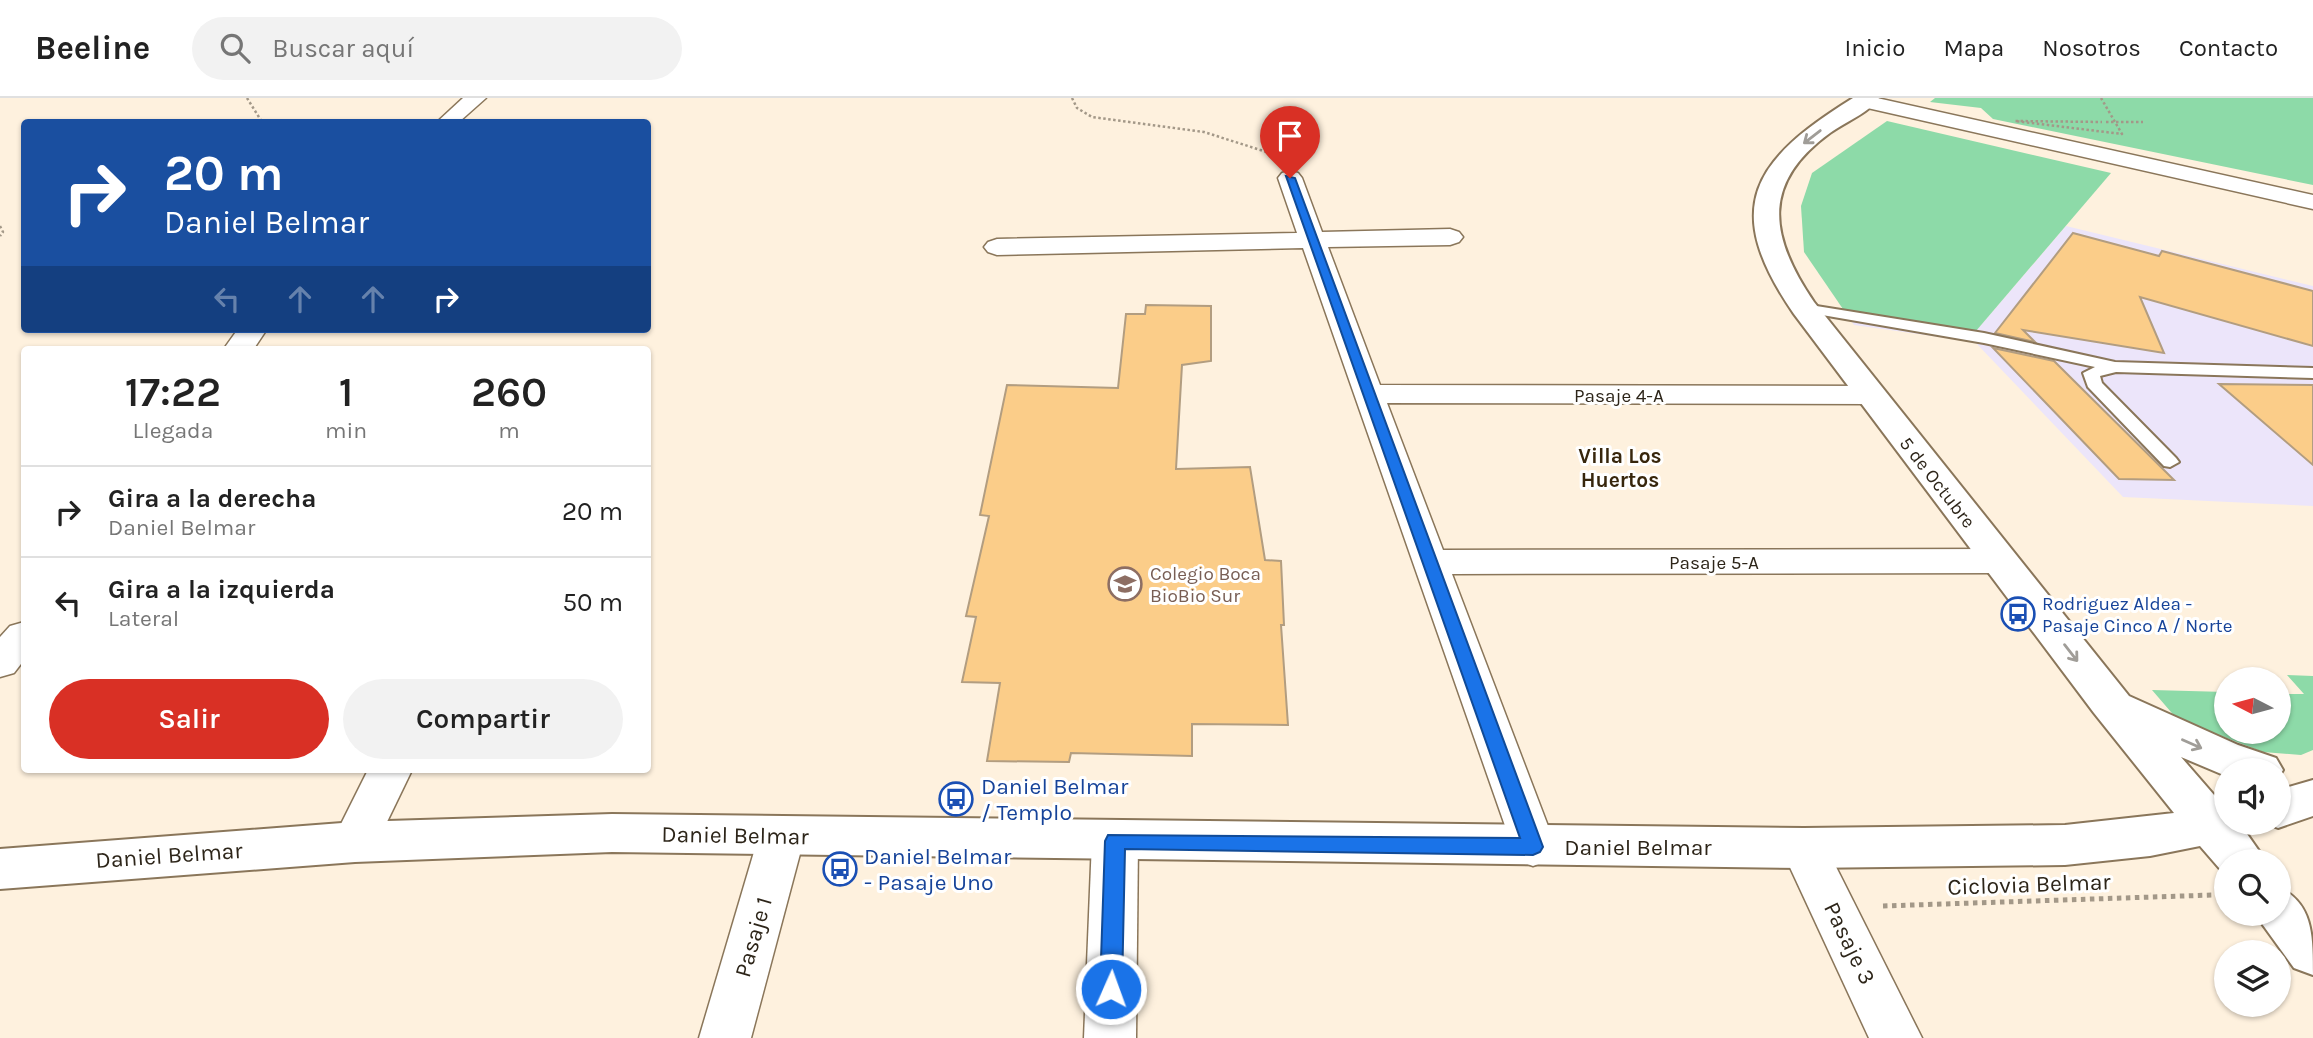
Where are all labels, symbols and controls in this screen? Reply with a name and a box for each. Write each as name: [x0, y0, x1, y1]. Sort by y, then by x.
search box: [192, 17, 682, 80]
text: Beeline: [35, 29, 150, 67]
icon: search: [216, 29, 254, 67]
text: Buscar aquí: [272, 33, 414, 64]
text: Inicio: [1844, 34, 1905, 62]
text: Mapa: [1943, 34, 2004, 62]
text: Nosotros: [2042, 34, 2141, 62]
text: Contacto: [2179, 34, 2278, 62]
pin: [1260, 106, 1320, 178]
icon: arrive: [1271, 117, 1309, 155]
one-way arrow: [1803, 129, 1821, 144]
text: 20 m: [164, 145, 284, 202]
icon: right: [49, 147, 140, 238]
text: Daniel Belmar: [164, 204, 369, 241]
icon: left: [208, 280, 246, 318]
icon: ahead: [281, 280, 319, 318]
icon: ahead: [354, 280, 392, 318]
icon: right: [427, 280, 465, 318]
text: 17:22: [125, 367, 221, 417]
text: 1: [339, 367, 353, 417]
text: 260: [471, 367, 547, 417]
street label: Pasaje 4-A: [1574, 385, 1664, 407]
text: Llegada: [132, 417, 213, 444]
text: min: [325, 417, 367, 444]
text: m: [498, 417, 520, 444]
street label: 5 de Octubre: [1895, 433, 1980, 532]
district label: Villa Los Huertos: [1578, 444, 1662, 492]
text: Gira a la derecha: [108, 483, 317, 514]
icon: right: [49, 493, 87, 531]
text: 20 m: [562, 496, 623, 527]
text: Daniel Belmar: [108, 514, 255, 541]
street label: Pasaje 5-A: [1669, 552, 1759, 574]
place label: Colegio Boca BioBio Sur: [1150, 563, 1261, 607]
school or university icon: Colegio Boca BioBio Sur: [1106, 565, 1144, 603]
text: Gira a la izquierda: [108, 574, 335, 605]
icon: left: [49, 584, 87, 622]
text: 50 m: [562, 587, 623, 618]
place label: Rodriguez Aldea - Pasaje Cinco A / Norte: [2042, 593, 2232, 637]
bus stop icon: Rodriguez Aldea - Pasaje Cinco A / Norte: [1999, 595, 2037, 633]
text: Lateral: [108, 605, 179, 632]
one-way arrow: [2063, 644, 2078, 662]
north arrow: [2214, 667, 2291, 744]
map controls: [2214, 667, 2291, 1017]
button: Salir: [49, 679, 329, 759]
button: Compartir: [343, 679, 623, 759]
one-way arrow: [2180, 738, 2202, 751]
button: sound: [2214, 758, 2291, 835]
place label: Daniel Belmar / Templo: [981, 773, 1129, 826]
bus stop icon: Daniel Belmar / Templo: [937, 780, 975, 818]
street label: Daniel Belmar: [661, 821, 810, 850]
street label: Daniel Belmar: [1564, 834, 1712, 861]
street label: Daniel Belmar: [95, 837, 244, 874]
place label: Daniel Belmar - Pasaje Uno: [864, 843, 1012, 896]
button: search: [2214, 849, 2291, 926]
bus stop icon: Daniel Belmar - Pasaje Uno: [821, 850, 859, 888]
street label: Ciclovia Belmar: [1947, 868, 2112, 901]
street label: Pasaje 1: [729, 894, 778, 980]
street label: Pasaje 3: [1818, 898, 1881, 989]
button: layers: [2214, 940, 2291, 1017]
position arrow: [1074, 952, 1148, 1026]

